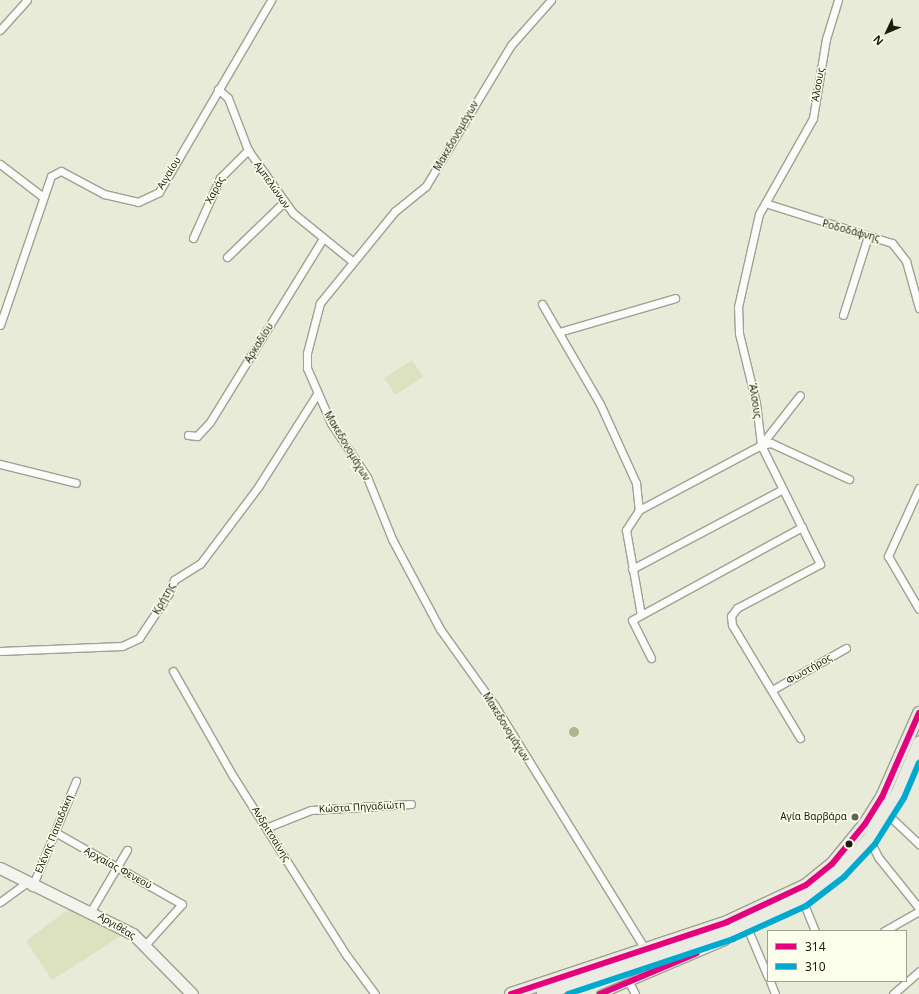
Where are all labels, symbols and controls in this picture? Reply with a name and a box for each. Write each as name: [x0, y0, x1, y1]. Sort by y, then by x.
north arrow: [867, 12, 907, 52]
text: N: [870, 32, 887, 49]
street label: Άλσους: [809, 67, 827, 103]
street label: Μακεδονομάχων: [431, 99, 481, 173]
street label: Αιγαίου: [155, 155, 183, 191]
street label: Αμπελώνων: [251, 159, 293, 211]
street label: Χαράς: [203, 174, 227, 206]
street label: Ροδοδάφνης: [821, 218, 881, 244]
street label: Αρκαδίου: [242, 321, 276, 365]
street label: Άλσους: [746, 383, 764, 419]
street label: Μακεδονομάχων: [322, 409, 372, 483]
street label: Κρήτης: [150, 581, 178, 617]
street label: Φωστήρος: [784, 651, 834, 687]
street label: Μακεδονομάχων: [480, 690, 532, 764]
street label: Ελένης Παπαδάκη: [33, 793, 75, 875]
street label: Κώστα Πηγαδιώτη: [319, 799, 405, 815]
street label: Ανδριτσαίνης: [249, 804, 293, 864]
place label: Αγία Βαρβάρα: [780, 811, 847, 823]
marker: Αγία Βαρβάρα: [850, 812, 860, 822]
unlabelled marker: [844, 839, 854, 849]
street label: Αρχαίας Φενεού: [82, 844, 154, 892]
street label: Αργιθέας: [96, 910, 138, 942]
legend: [767, 930, 907, 982]
text: 314: [805, 938, 826, 955]
text: 310: [805, 958, 826, 975]

